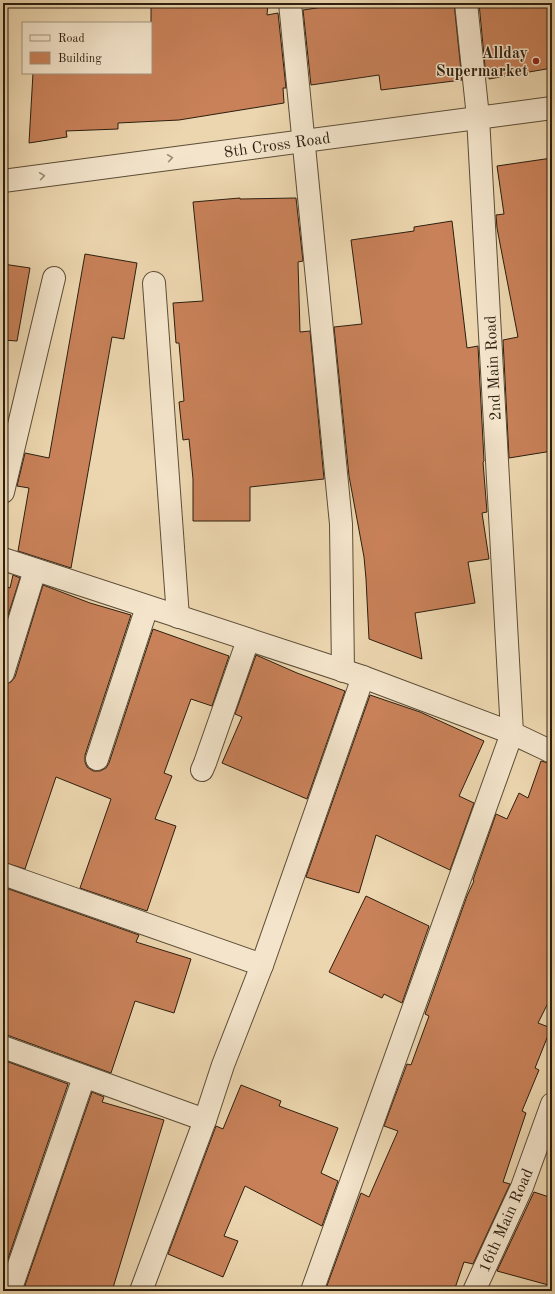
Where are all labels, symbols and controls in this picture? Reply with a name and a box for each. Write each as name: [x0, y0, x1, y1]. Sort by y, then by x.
legend: [22, 22, 152, 74]
text: Road: [58, 33, 85, 45]
place label: Allday Supermarket: [436, 46, 528, 80]
text: Building: [58, 53, 102, 65]
marker: Allday Supermarket: [531, 56, 541, 66]
street label: 8th Cross Road: [223, 131, 332, 161]
one-way arrow: [167, 154, 173, 163]
one-way arrow: [39, 172, 45, 181]
street label: 2nd Main Road: [483, 315, 505, 421]
street label: 16th Main Road: [477, 1167, 537, 1275]

